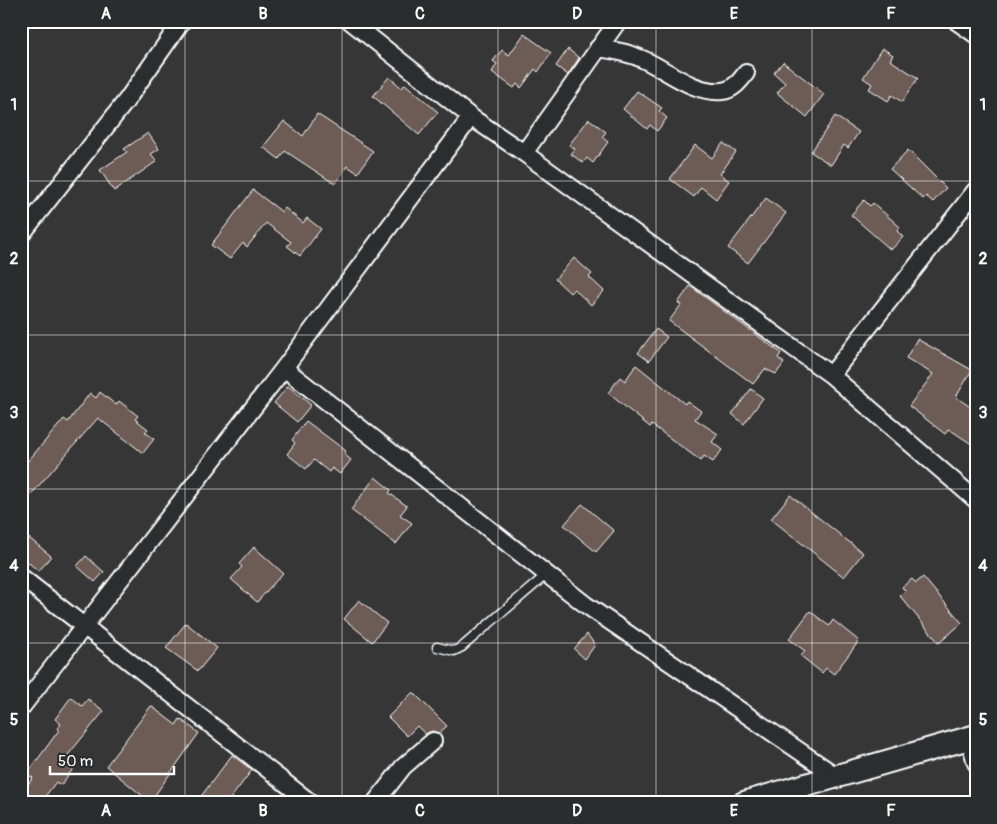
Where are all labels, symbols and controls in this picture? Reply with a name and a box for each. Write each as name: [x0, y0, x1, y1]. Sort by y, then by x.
text: A: [101, 4, 112, 24]
text: B: [258, 4, 268, 24]
text: C: [415, 4, 425, 24]
text: D: [572, 4, 582, 24]
text: E: [730, 4, 739, 24]
text: F: [886, 4, 896, 24]
text: 1: [11, 95, 17, 115]
text: 1: [980, 95, 986, 115]
text: 2: [10, 249, 19, 269]
text: 2: [979, 249, 988, 269]
text: 3: [10, 403, 19, 423]
text: 3: [979, 403, 988, 423]
text: 4: [9, 556, 19, 576]
text: 4: [978, 556, 988, 576]
text: 5: [10, 710, 19, 730]
text: 5: [979, 710, 988, 730]
scale bar: [50, 744, 174, 776]
text: 50 m: [58, 752, 93, 771]
text: A: [101, 801, 112, 821]
text: B: [258, 801, 268, 821]
text: C: [415, 801, 425, 821]
text: D: [572, 801, 582, 821]
text: E: [730, 801, 739, 821]
text: F: [886, 801, 896, 821]

